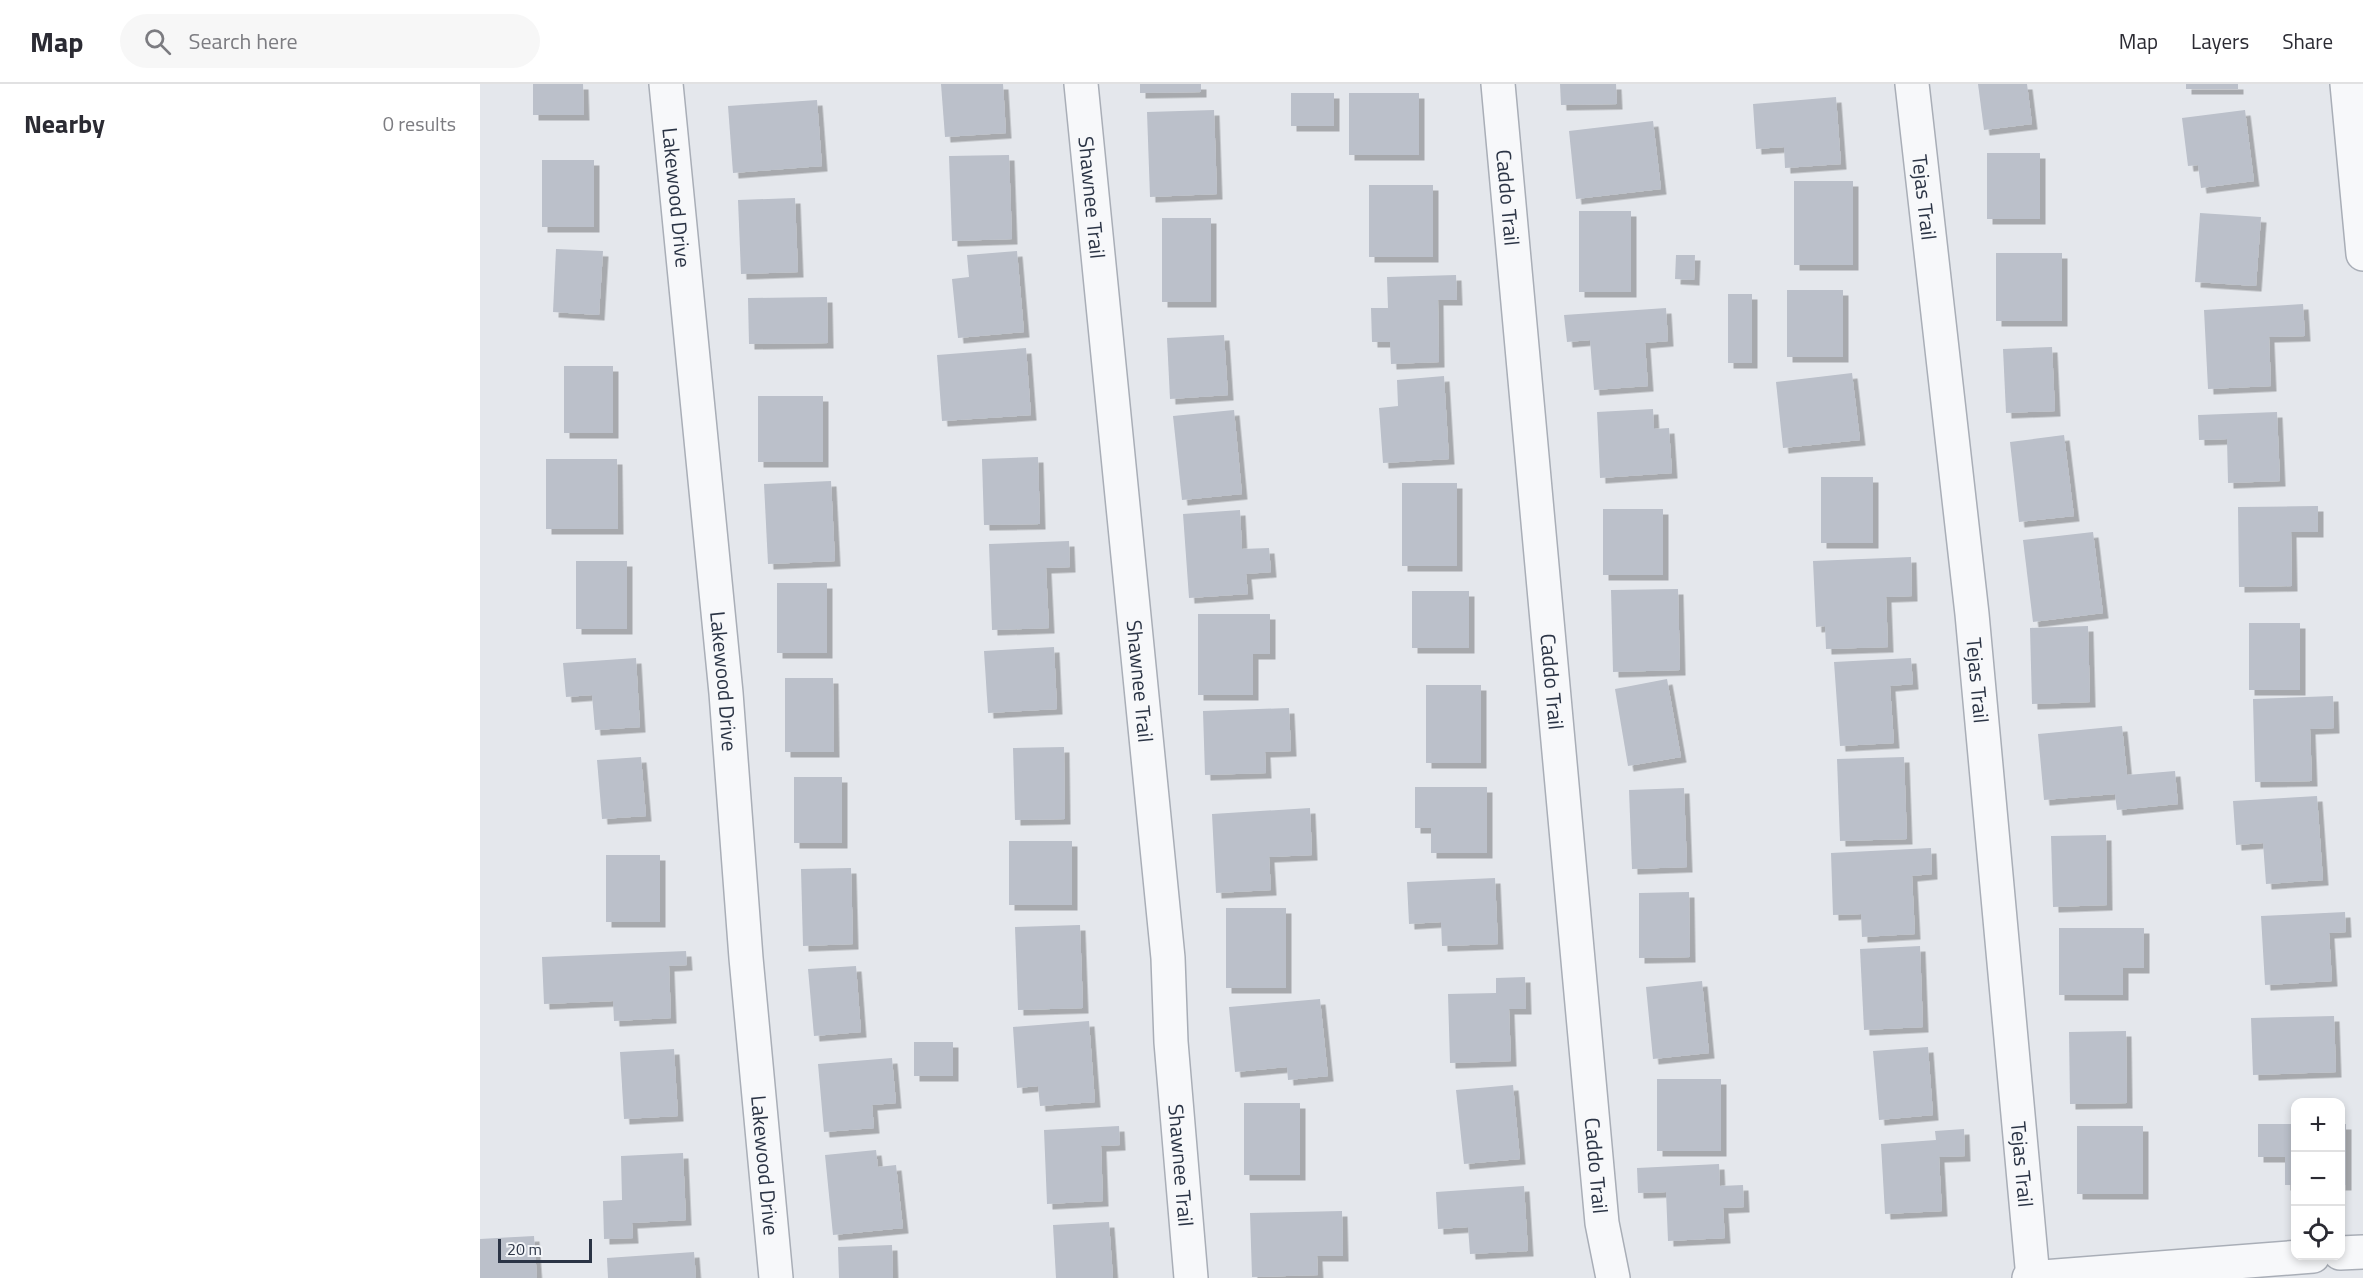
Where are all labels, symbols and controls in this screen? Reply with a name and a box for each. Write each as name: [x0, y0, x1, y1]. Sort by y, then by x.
search box: [120, 14, 540, 68]
text: Map: [30, 20, 84, 63]
text: Search here: [189, 24, 298, 58]
icon: search: [141, 25, 174, 58]
text: Map: [2119, 25, 2158, 57]
text: Layers: [2191, 25, 2249, 57]
text: Share: [2282, 25, 2333, 57]
text: Nearby: [24, 104, 105, 143]
text: 0 results: [383, 108, 456, 139]
street label: Lakewood Drive: [654, 126, 700, 269]
street label: Shawnee Trail: [1070, 135, 1114, 260]
street label: Caddo Trail: [1488, 148, 1529, 247]
street label: Tejas Trail: [1904, 153, 1946, 242]
street label: Lakewood Drive: [702, 610, 746, 752]
street label: Shawnee Trail: [1118, 618, 1162, 744]
street label: Caddo Trail: [1532, 632, 1573, 731]
street label: Tejas Trail: [1958, 636, 1998, 725]
street label: Lakewood Drive: [743, 1094, 788, 1237]
map controls: [2291, 1098, 2345, 1260]
button: +: [2291, 1098, 2345, 1152]
street label: Shawnee Trail: [1160, 1103, 1203, 1228]
street label: Caddo Trail: [1576, 1116, 1617, 1215]
street label: Tejas Trail: [2003, 1120, 2042, 1208]
button: −: [2291, 1152, 2345, 1206]
button: locate: [2291, 1206, 2345, 1260]
scale bar: [498, 1236, 592, 1264]
text: 20 m: [507, 1237, 542, 1261]

